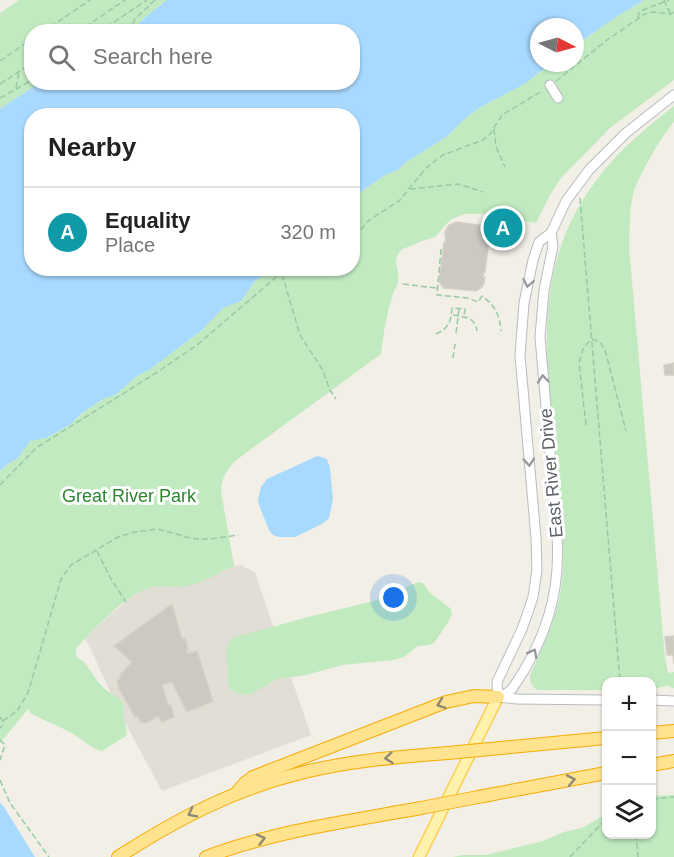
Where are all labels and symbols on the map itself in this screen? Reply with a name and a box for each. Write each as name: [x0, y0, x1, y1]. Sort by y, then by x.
north arrow: [530, 18, 584, 72]
pin: A: [484, 206, 522, 250]
one-way arrow: [522, 279, 534, 288]
one-way arrow: [537, 374, 550, 383]
street label: East River Drive: [535, 407, 567, 539]
one-way arrow: [522, 457, 535, 466]
park label: Great River Park: [62, 486, 197, 506]
your location: [379, 583, 408, 612]
one-way arrow: [526, 648, 538, 659]
one-way arrow: [436, 697, 447, 710]
one-way arrow: [385, 751, 394, 764]
one-way arrow: [566, 774, 576, 787]
one-way arrow: [187, 806, 198, 818]
one-way arrow: [256, 834, 266, 846]

